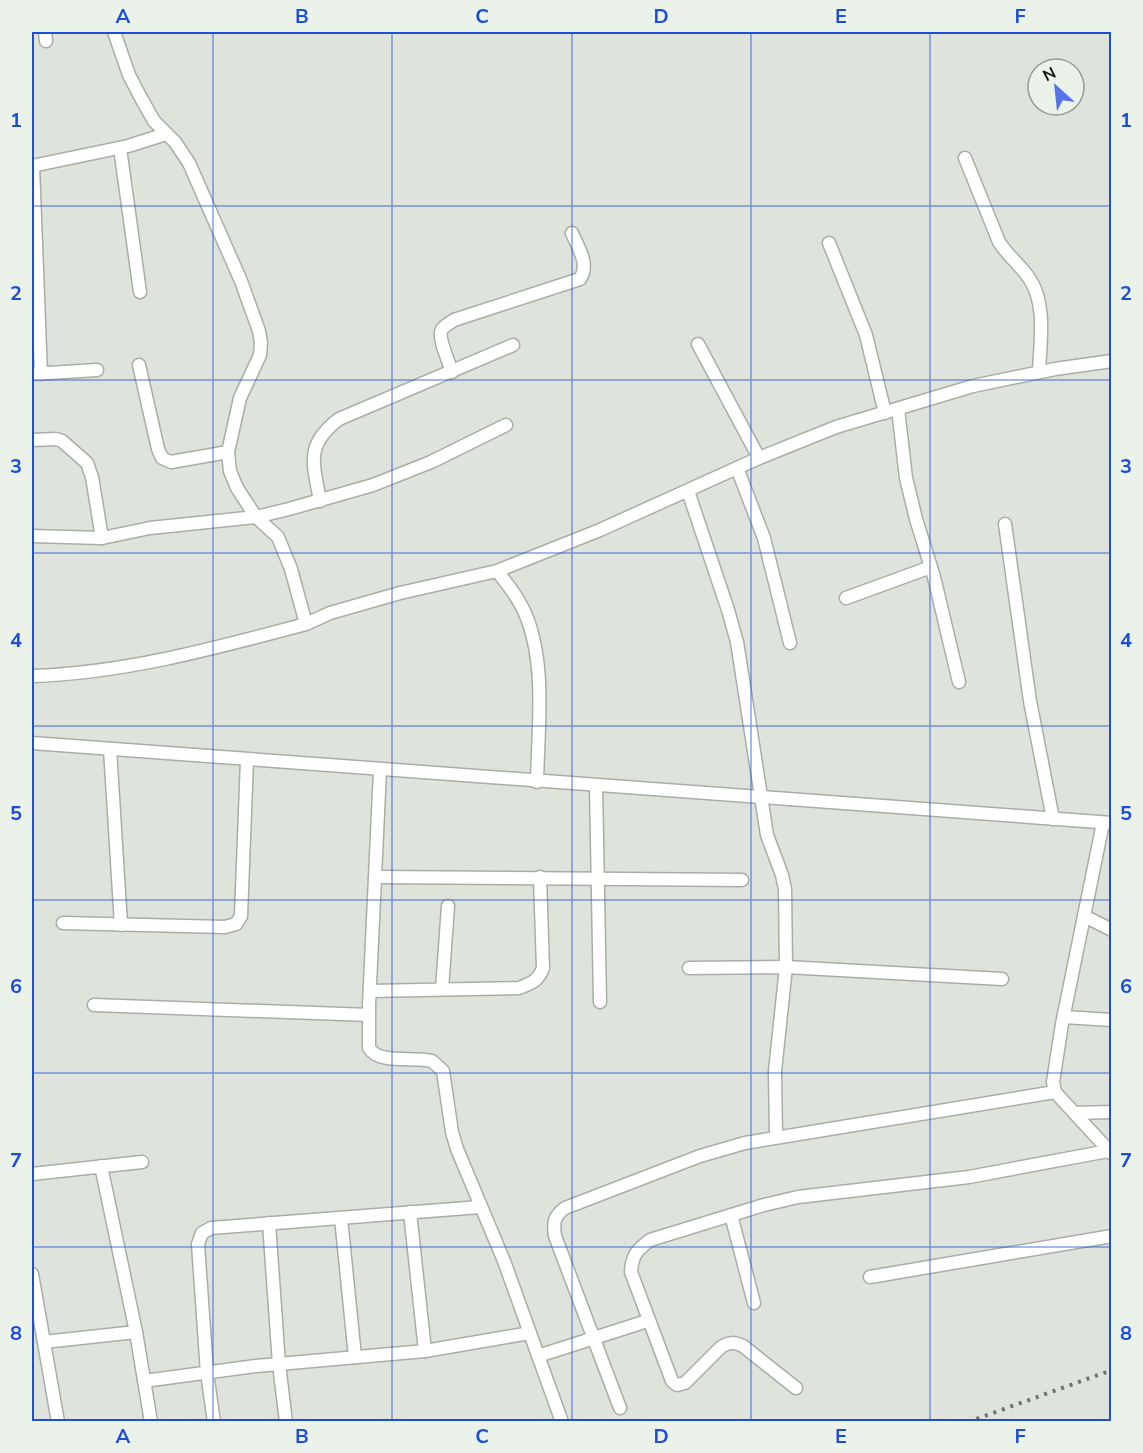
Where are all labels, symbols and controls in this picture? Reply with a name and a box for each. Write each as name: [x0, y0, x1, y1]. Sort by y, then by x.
text: A: [116, 3, 131, 30]
text: B: [295, 3, 309, 30]
text: C: [475, 3, 489, 30]
text: D: [653, 3, 669, 30]
text: E: [835, 3, 847, 30]
text: F: [1014, 3, 1026, 30]
north arrow: [1026, 57, 1086, 117]
text: N: [1039, 62, 1060, 87]
text: 1: [10, 107, 22, 134]
text: 1: [1120, 107, 1132, 134]
text: 2: [10, 280, 22, 307]
text: 2: [1120, 280, 1132, 307]
text: 3: [10, 453, 22, 480]
text: 3: [1120, 453, 1132, 480]
text: 4: [10, 627, 22, 654]
text: 4: [1120, 627, 1132, 654]
text: 5: [10, 800, 22, 827]
text: 5: [1120, 800, 1132, 827]
text: 6: [10, 973, 22, 1000]
text: 6: [1120, 973, 1132, 1000]
text: 7: [10, 1147, 22, 1174]
text: 7: [1120, 1147, 1132, 1174]
text: 8: [10, 1320, 22, 1347]
text: 8: [1120, 1320, 1132, 1347]
text: A: [116, 1423, 131, 1450]
text: B: [295, 1423, 309, 1450]
text: C: [475, 1423, 489, 1450]
text: D: [653, 1423, 669, 1450]
text: E: [835, 1423, 847, 1450]
text: F: [1014, 1423, 1026, 1450]

